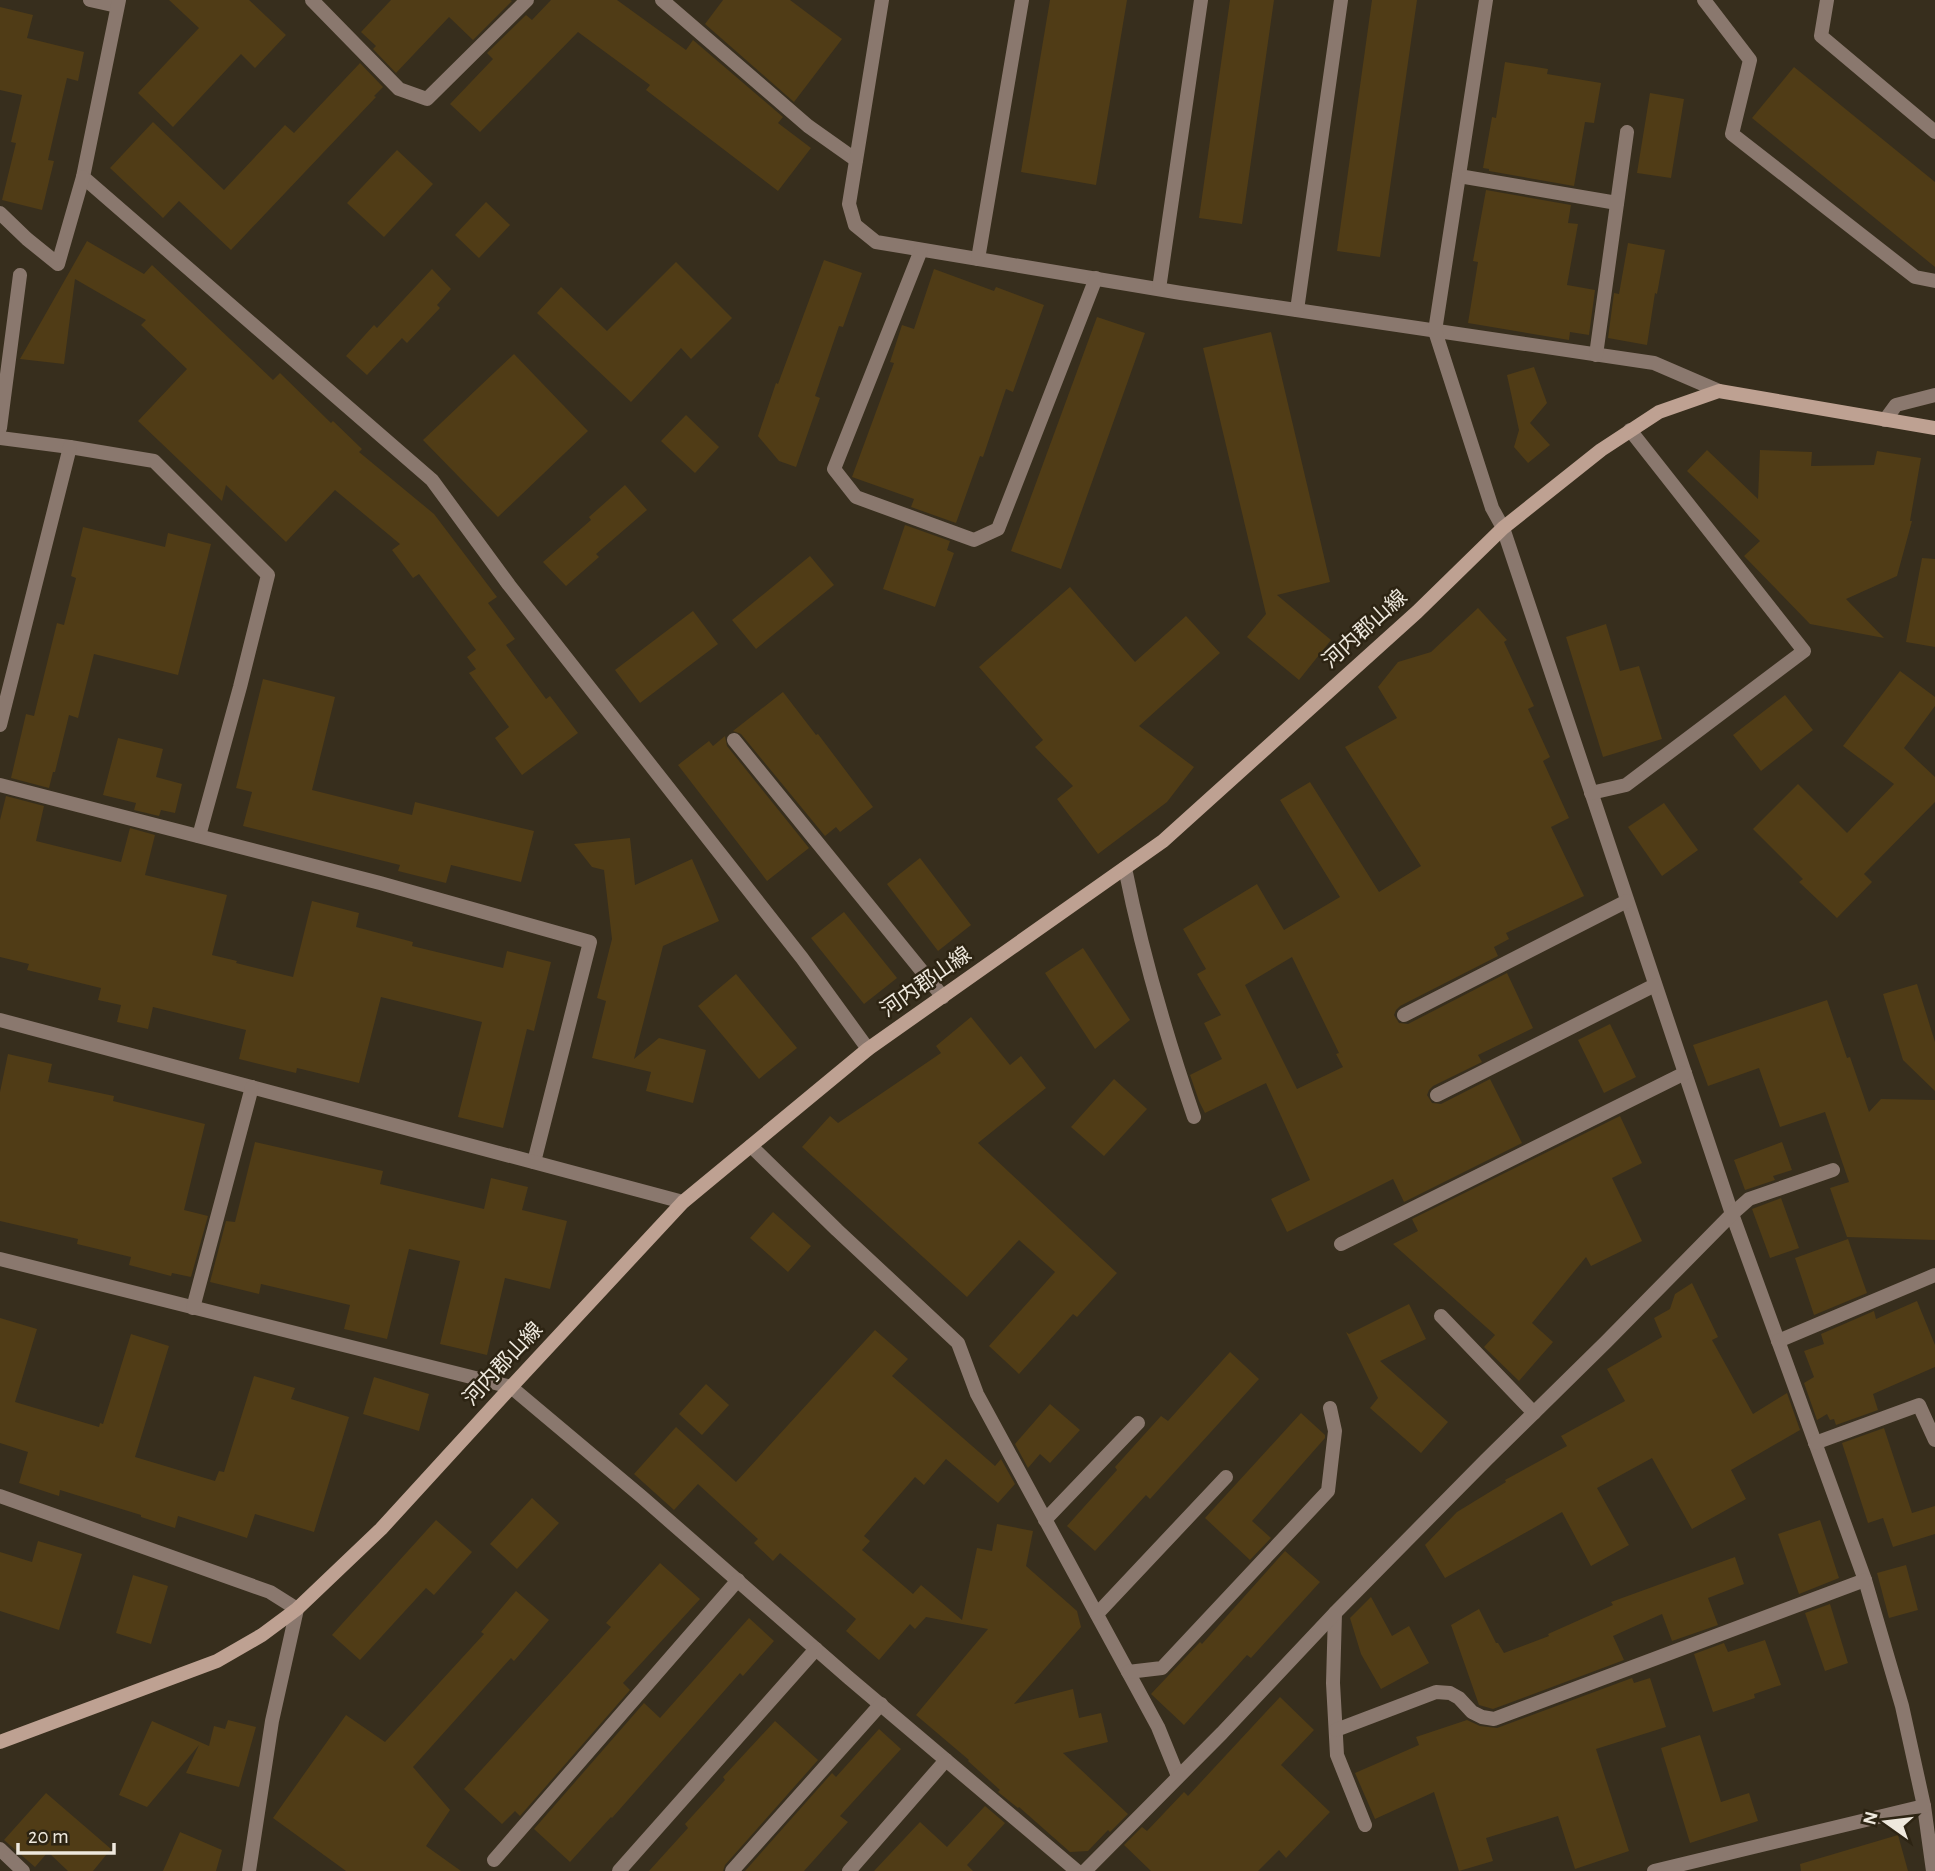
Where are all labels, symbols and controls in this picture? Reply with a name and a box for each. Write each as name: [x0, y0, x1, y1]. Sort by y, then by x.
street label: 河内郡山線: [1318, 585, 1411, 672]
street label: 河内郡山線: [876, 942, 975, 1021]
street label: 河内郡山線: [459, 1318, 546, 1410]
north arrow: [1851, 1787, 1921, 1857]
text: N: [1860, 1810, 1882, 1827]
scale bar: [18, 1812, 114, 1856]
text: 20 m: [28, 1826, 69, 1847]

